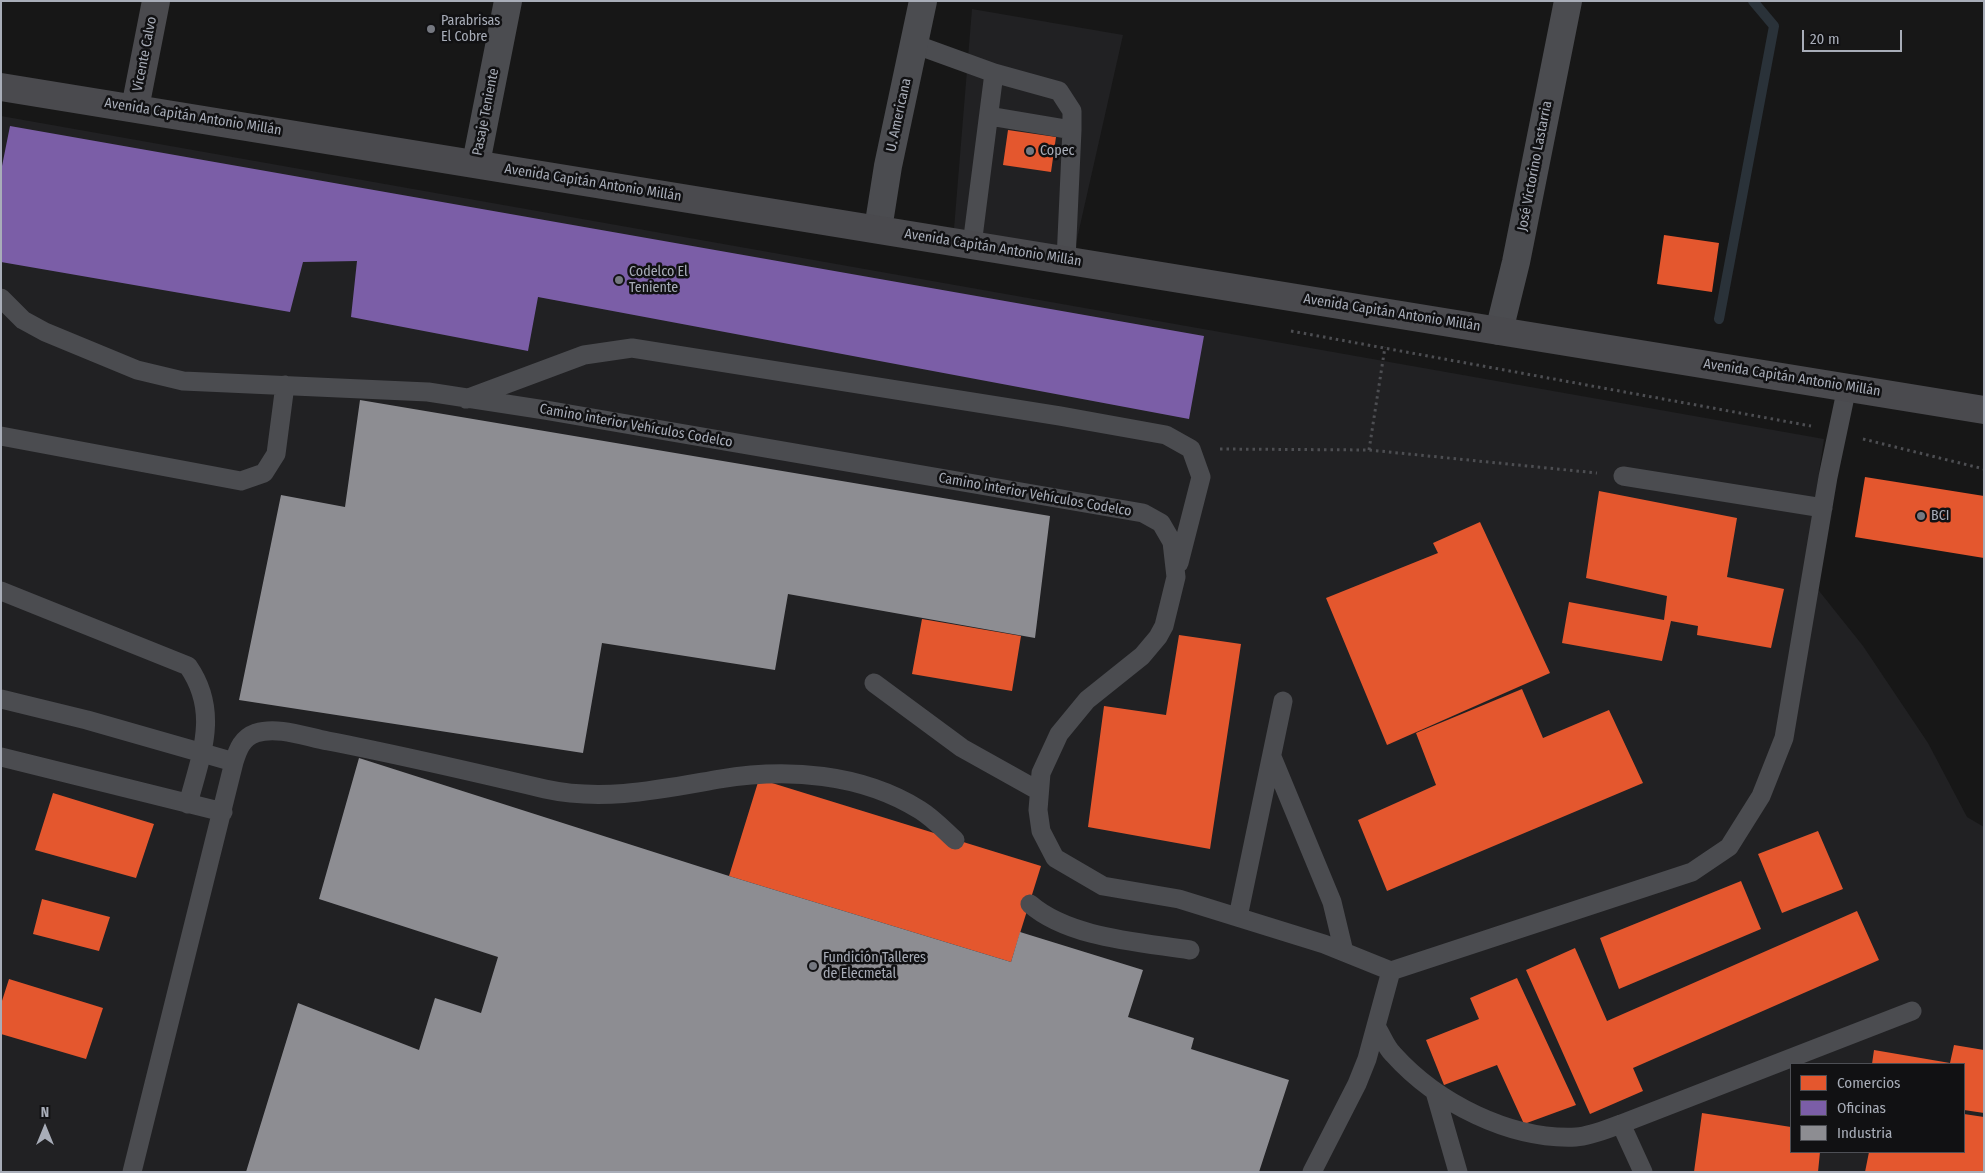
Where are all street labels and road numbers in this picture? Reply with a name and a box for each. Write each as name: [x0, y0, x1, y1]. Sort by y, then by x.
street label: Vicente Calvo: [130, 15, 160, 93]
street label: Pasaje Teniente: [469, 67, 503, 157]
street label: U. Americana: [883, 77, 915, 153]
street label: Avenida Capitán Antonio Millán: [103, 95, 283, 139]
street label: José Victorino Lastarria: [1514, 99, 1556, 233]
street label: Avenida Capitán Antonio Millán: [503, 161, 683, 205]
street label: Avenida Capitán Antonio Millán: [903, 226, 1083, 270]
street label: Avenida Capitán Antonio Millán: [1302, 291, 1482, 335]
street label: Avenida Capitán Antonio Millán: [1702, 356, 1882, 400]
street label: Camino interior Vehículos Codelco: [538, 401, 734, 451]
street label: Camino interior Vehículos Codelco: [937, 470, 1133, 520]

